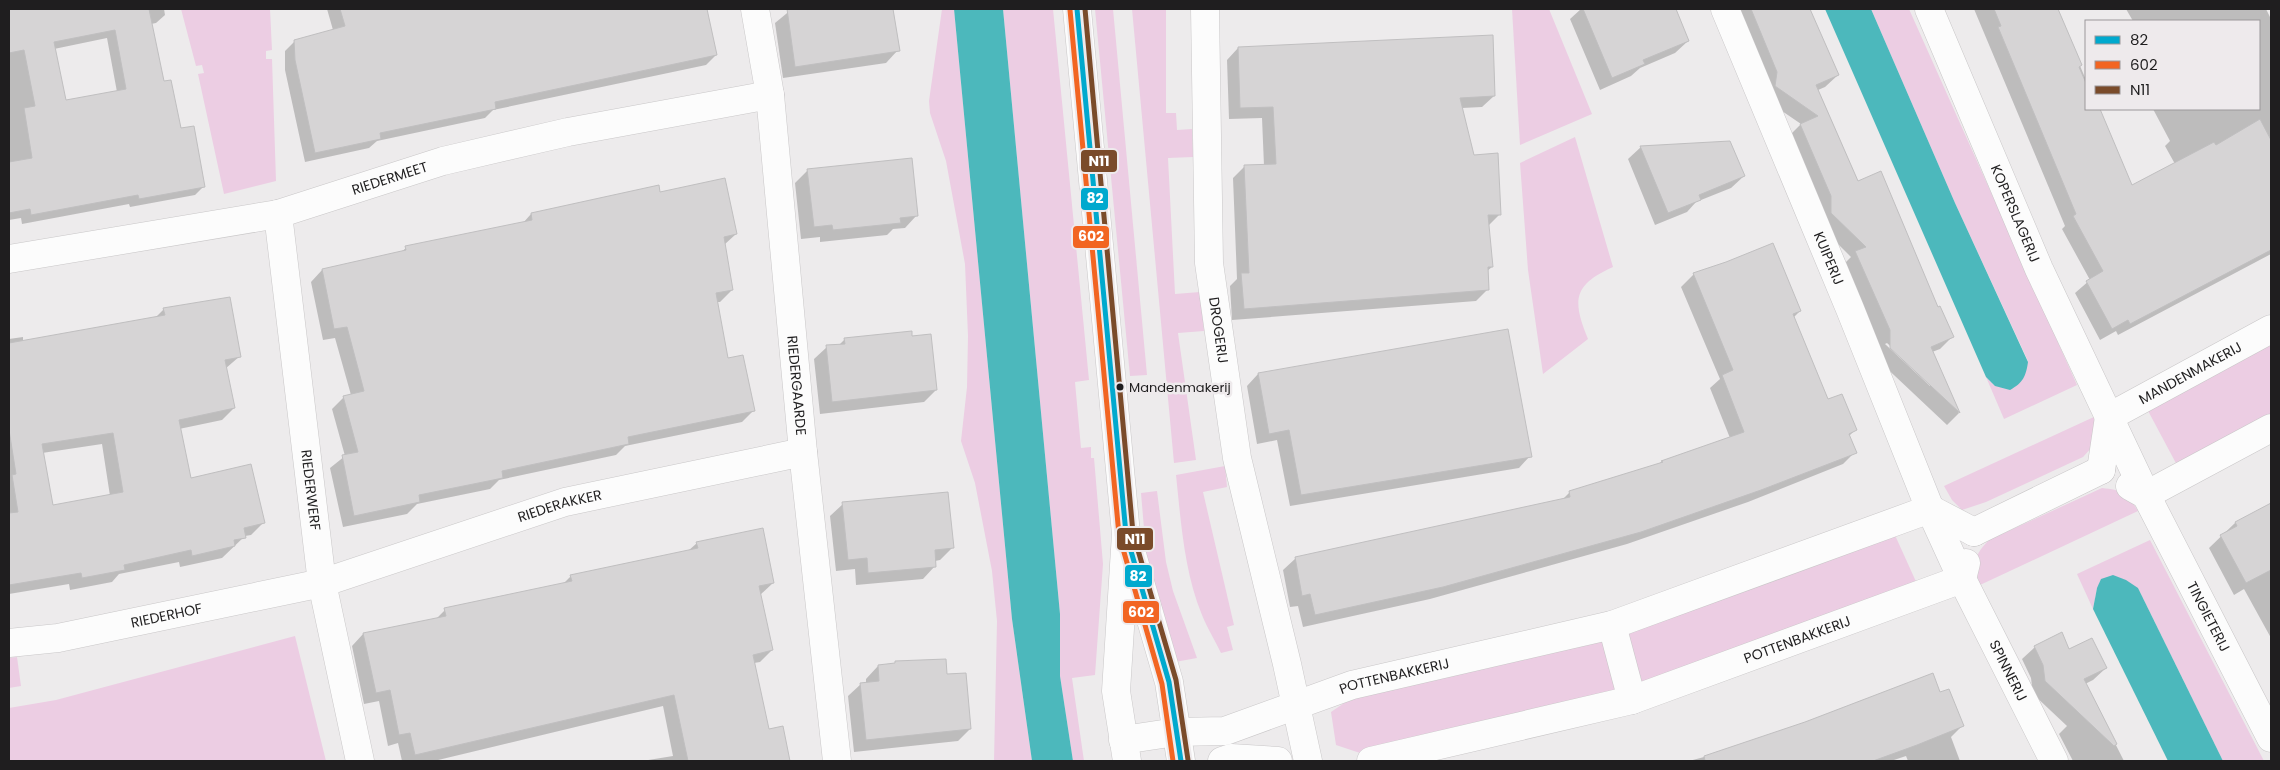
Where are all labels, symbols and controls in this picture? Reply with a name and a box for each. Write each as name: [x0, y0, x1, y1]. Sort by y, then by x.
legend: [2085, 20, 2260, 110]
text: 82: [2130, 29, 2148, 50]
text: 602: [2130, 54, 2158, 75]
text: N11: [2130, 79, 2150, 100]
line badge: N11: [1080, 149, 1118, 173]
text: N11: [1088, 151, 1110, 171]
street label: RIEDERMEET: [349, 156, 431, 200]
street label: KOPERSLAGERIJ: [1986, 161, 2045, 265]
line badge: 82: [1080, 187, 1109, 211]
text: 82: [1086, 188, 1104, 208]
line badge: 602: [1072, 225, 1110, 249]
text: 602: [1078, 226, 1104, 246]
street label: KUIPERIJ: [1809, 229, 1849, 288]
street label: DROGERIJ: [1204, 296, 1233, 365]
street label: RIEDERGAARDE: [782, 335, 811, 436]
street label: MANDENMAKERIJ: [2135, 337, 2245, 409]
place label: Mandenmakerij: [1129, 378, 1231, 397]
marker: Mandenmakerij: [1115, 382, 1125, 392]
street label: RIEDERWERF: [296, 449, 326, 532]
street label: RIEDERAKKER: [515, 485, 604, 527]
line badge: N11: [1116, 527, 1154, 551]
text: N11: [1124, 529, 1146, 549]
line badge: 82: [1124, 564, 1153, 588]
text: 82: [1129, 566, 1147, 586]
street label: TINGIETERIJ: [2182, 578, 2235, 655]
street label: RIEDERHOF: [129, 598, 204, 633]
line badge: 602: [1122, 600, 1160, 624]
text: 602: [1128, 602, 1154, 622]
street label: POTTENBAKKERIJ: [1741, 611, 1854, 668]
street label: SPINNERIJ: [1984, 637, 2032, 705]
street label: POTTENBAKKERIJ: [1336, 653, 1451, 699]

